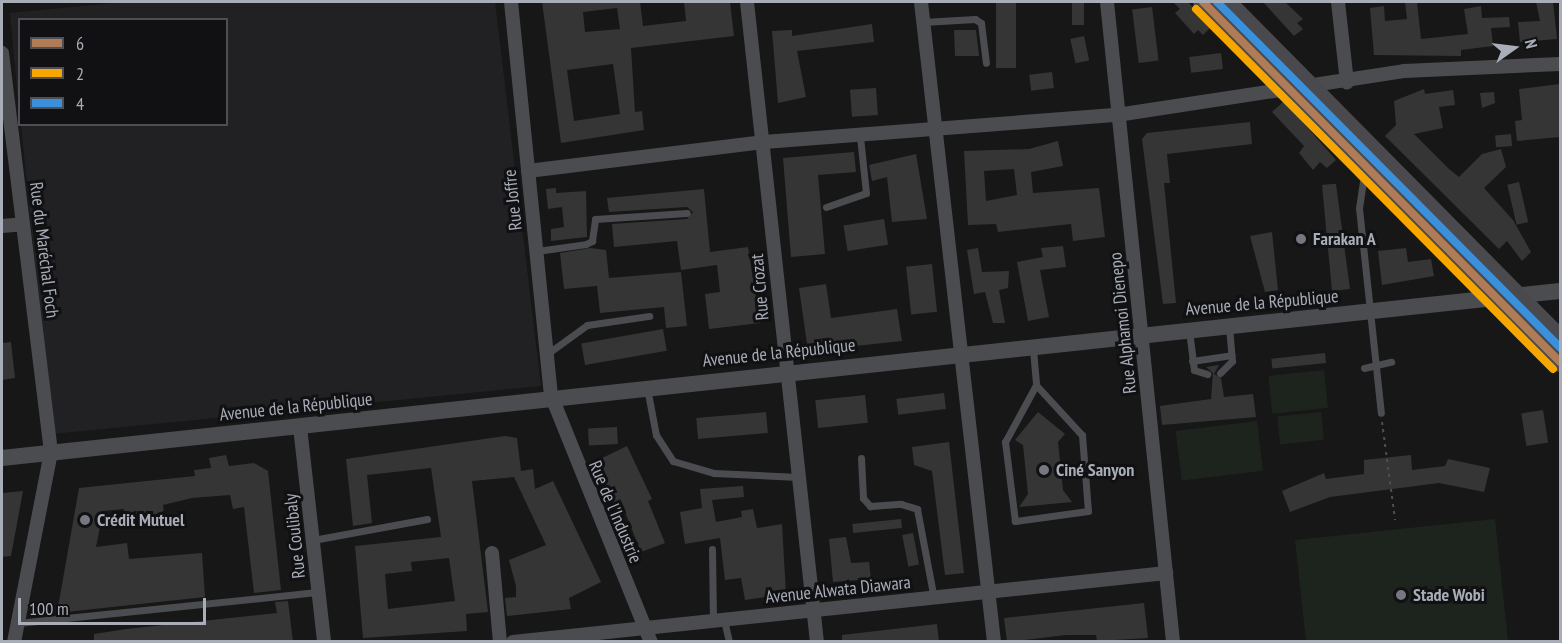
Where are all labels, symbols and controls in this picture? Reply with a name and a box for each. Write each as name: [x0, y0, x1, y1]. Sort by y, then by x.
legend: [18, 18, 228, 126]
north arrow: [1484, 18, 1544, 78]
text: 6: [76, 32, 84, 55]
text: N: [1521, 37, 1542, 50]
text: 2: [76, 62, 84, 85]
text: 4: [76, 92, 84, 115]
street label: Rue Joffre: [499, 168, 527, 232]
street label: Rue du Maréchal Foch: [25, 181, 63, 319]
place label: Farakan A: [1313, 228, 1376, 250]
marker: Farakan A: [1294, 232, 1308, 246]
street label: Rue Alphamoi Dienepo: [1105, 251, 1141, 395]
street label: Rue Crozat: [746, 253, 774, 321]
street label: Avenue de la République: [1185, 286, 1339, 320]
street label: Avenue de la République: [702, 334, 856, 372]
street label: Avenue de la République: [219, 388, 373, 426]
street label: Rue de l'Industrie: [584, 458, 646, 566]
place label: Ciné Sanyon: [1056, 459, 1134, 481]
marker: Ciné Sanyon: [1037, 463, 1051, 477]
street label: Rue Coulibaly: [280, 493, 310, 579]
place label: Crédit Mutuel: [97, 509, 184, 531]
marker: Crédit Mutuel: [78, 513, 92, 527]
street label: Avenue Alwata Diawara: [764, 572, 912, 608]
place label: Stade Wobi: [1413, 584, 1485, 606]
scale bar: [21, 586, 208, 624]
marker: Stade Wobi: [1394, 588, 1408, 602]
text: 100 m: [29, 597, 69, 620]

